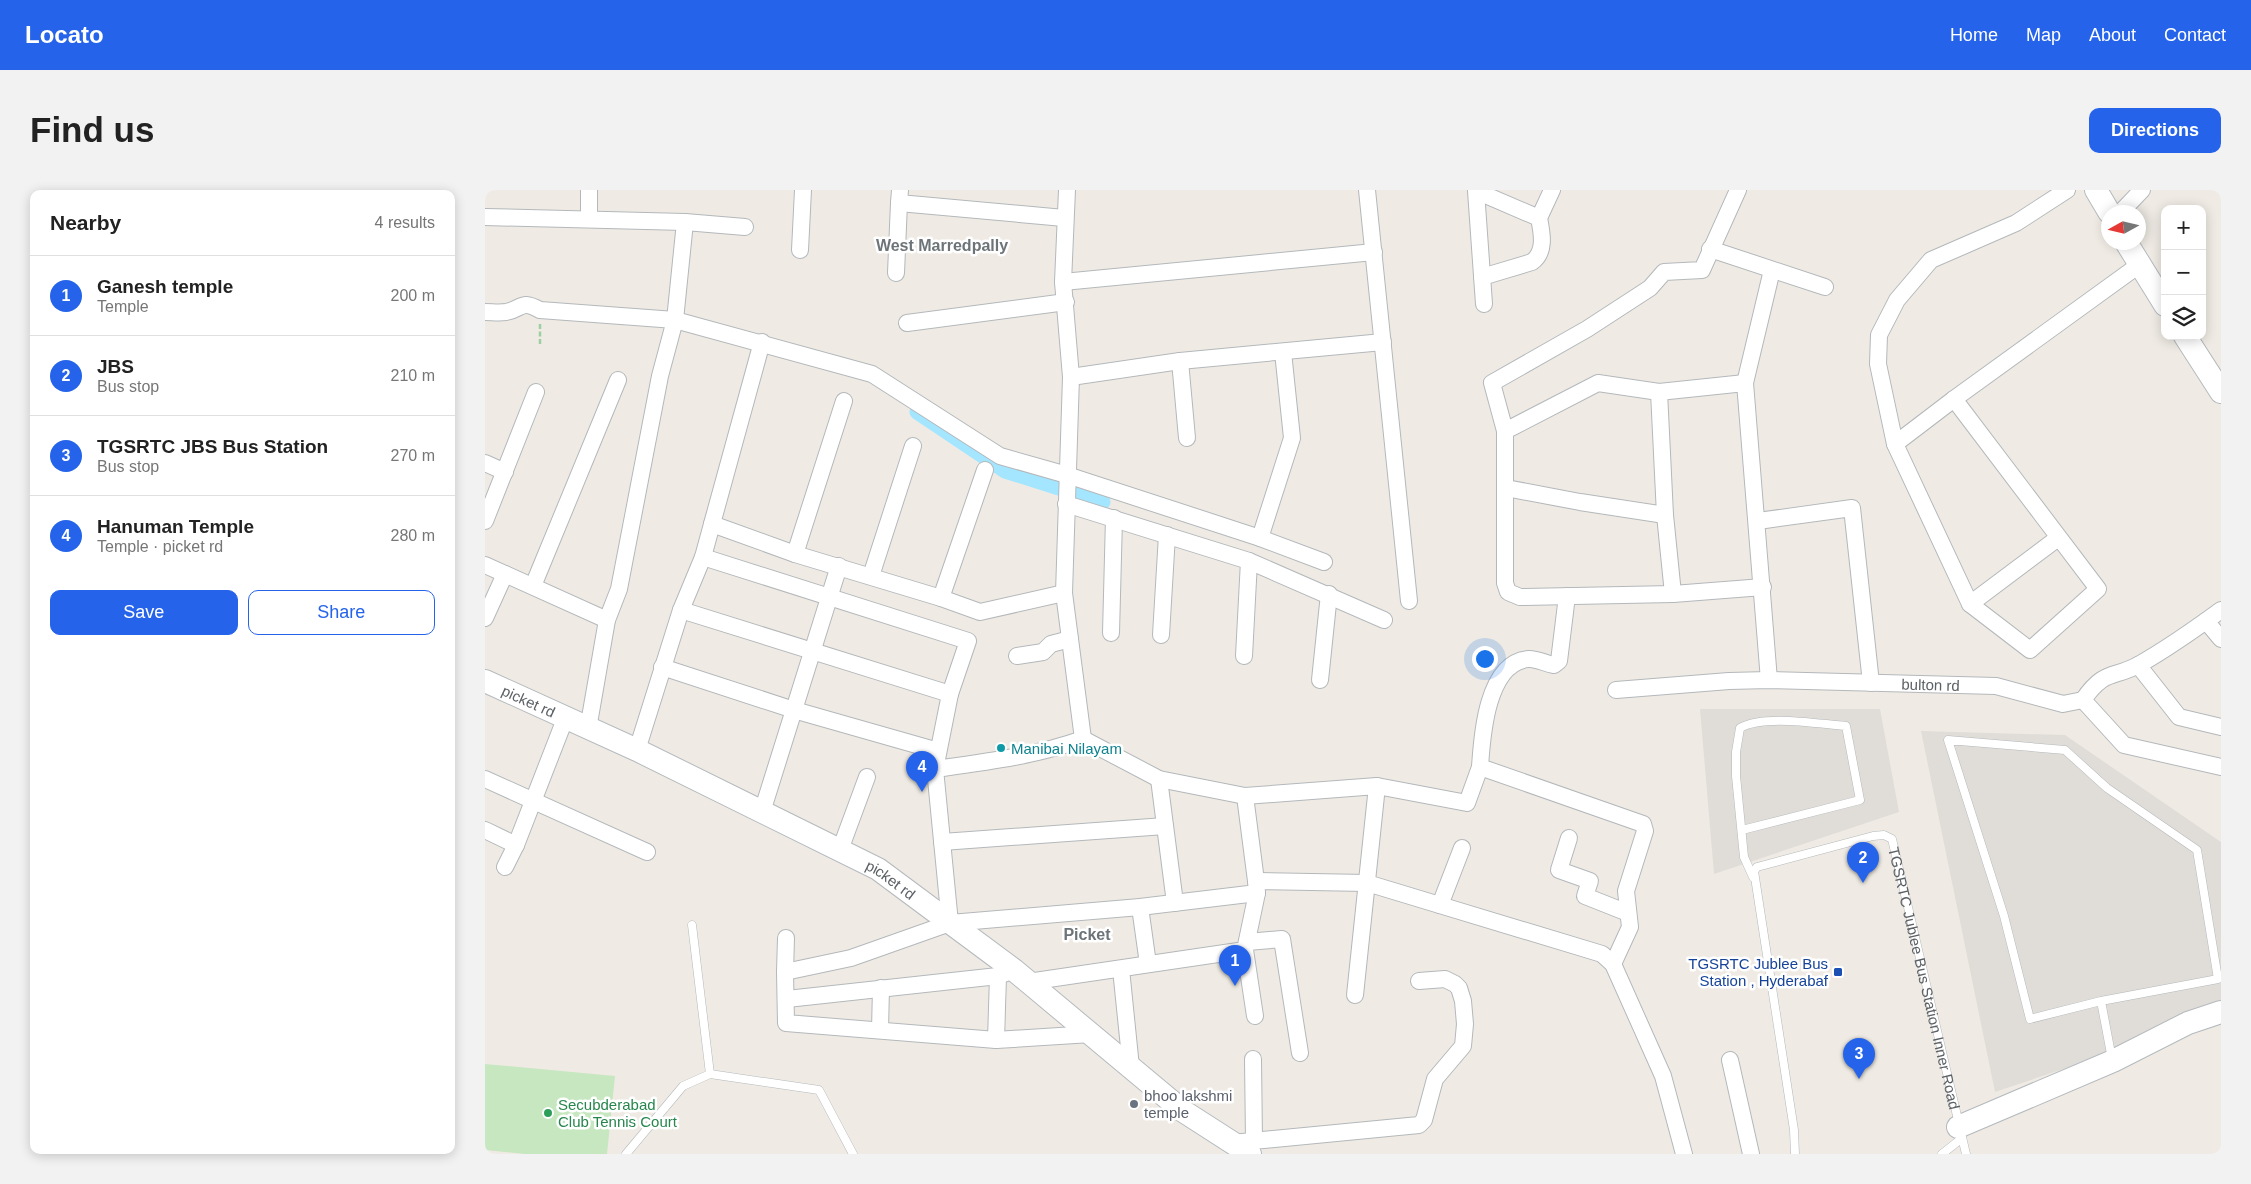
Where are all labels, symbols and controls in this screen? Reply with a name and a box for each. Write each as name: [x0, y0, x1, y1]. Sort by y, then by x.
text: Locato: [25, 21, 104, 48]
text: Home: [1950, 25, 1998, 45]
text: Map: [2026, 25, 2061, 45]
text: About: [2089, 25, 2136, 45]
text: Contact: [2164, 25, 2226, 45]
button: Directions: [2089, 108, 2221, 153]
text: Find us: [30, 110, 154, 149]
north arrow: [2101, 205, 2146, 250]
map controls: [2161, 205, 2206, 340]
button: +: [2161, 205, 2206, 250]
text: Nearby: [50, 211, 121, 234]
text: 4 results: [375, 214, 435, 231]
district label: West Marredpally: [876, 237, 1008, 254]
button: −: [2161, 250, 2206, 295]
text: Ganesh temple: [97, 276, 233, 297]
text: 1: [62, 287, 70, 304]
text: 200 m: [391, 287, 435, 304]
button: layers: [2161, 295, 2206, 340]
text: Temple: [97, 298, 149, 315]
text: JBS: [97, 356, 134, 377]
text: 2: [62, 367, 70, 384]
text: 210 m: [391, 367, 435, 384]
text: Bus stop: [97, 378, 159, 395]
text: TGSRTC JBS Bus Station: [97, 436, 328, 457]
text: 3: [62, 447, 70, 464]
text: 270 m: [391, 447, 435, 464]
text: Bus stop: [97, 458, 159, 475]
text: Hanuman Temple: [97, 516, 254, 537]
text: 4: [62, 527, 70, 544]
text: 280 m: [391, 527, 435, 544]
text: Temple · picket rd: [97, 538, 223, 555]
button: Save: [50, 590, 238, 635]
button: Share: [248, 590, 435, 635]
your location: [1472, 646, 1498, 672]
street label: bulton rd: [1901, 675, 1960, 694]
street label: picket rd: [499, 681, 558, 720]
place label: Manibai Nilayam: [1011, 740, 1122, 757]
marker: Manibai Nilayam: [995, 742, 1007, 754]
pin: 4: [906, 751, 938, 792]
pin: 2: [1847, 842, 1879, 883]
street label: TGSRTC Jublee Bus Station Inner Road: [1886, 845, 1964, 1111]
street label: picket rd: [863, 856, 919, 902]
district label: Picket: [1063, 926, 1111, 943]
pin: 1: [1219, 945, 1251, 986]
place label: TGSRTC Jublee Bus Station , Hyderabaf: [1688, 955, 1829, 989]
marker: TGSRTC Jublee Bus Station , Hyderabaf: [1832, 966, 1844, 978]
pin: 3: [1843, 1038, 1875, 1079]
place label: bhoo lakshmi temple: [1144, 1087, 1232, 1121]
place label: Secubderabad Club Tennis Court: [558, 1096, 678, 1130]
marker: bhoo lakshmi temple: [1128, 1098, 1140, 1110]
marker: Secubderabad Club Tennis Court: [542, 1107, 554, 1119]

